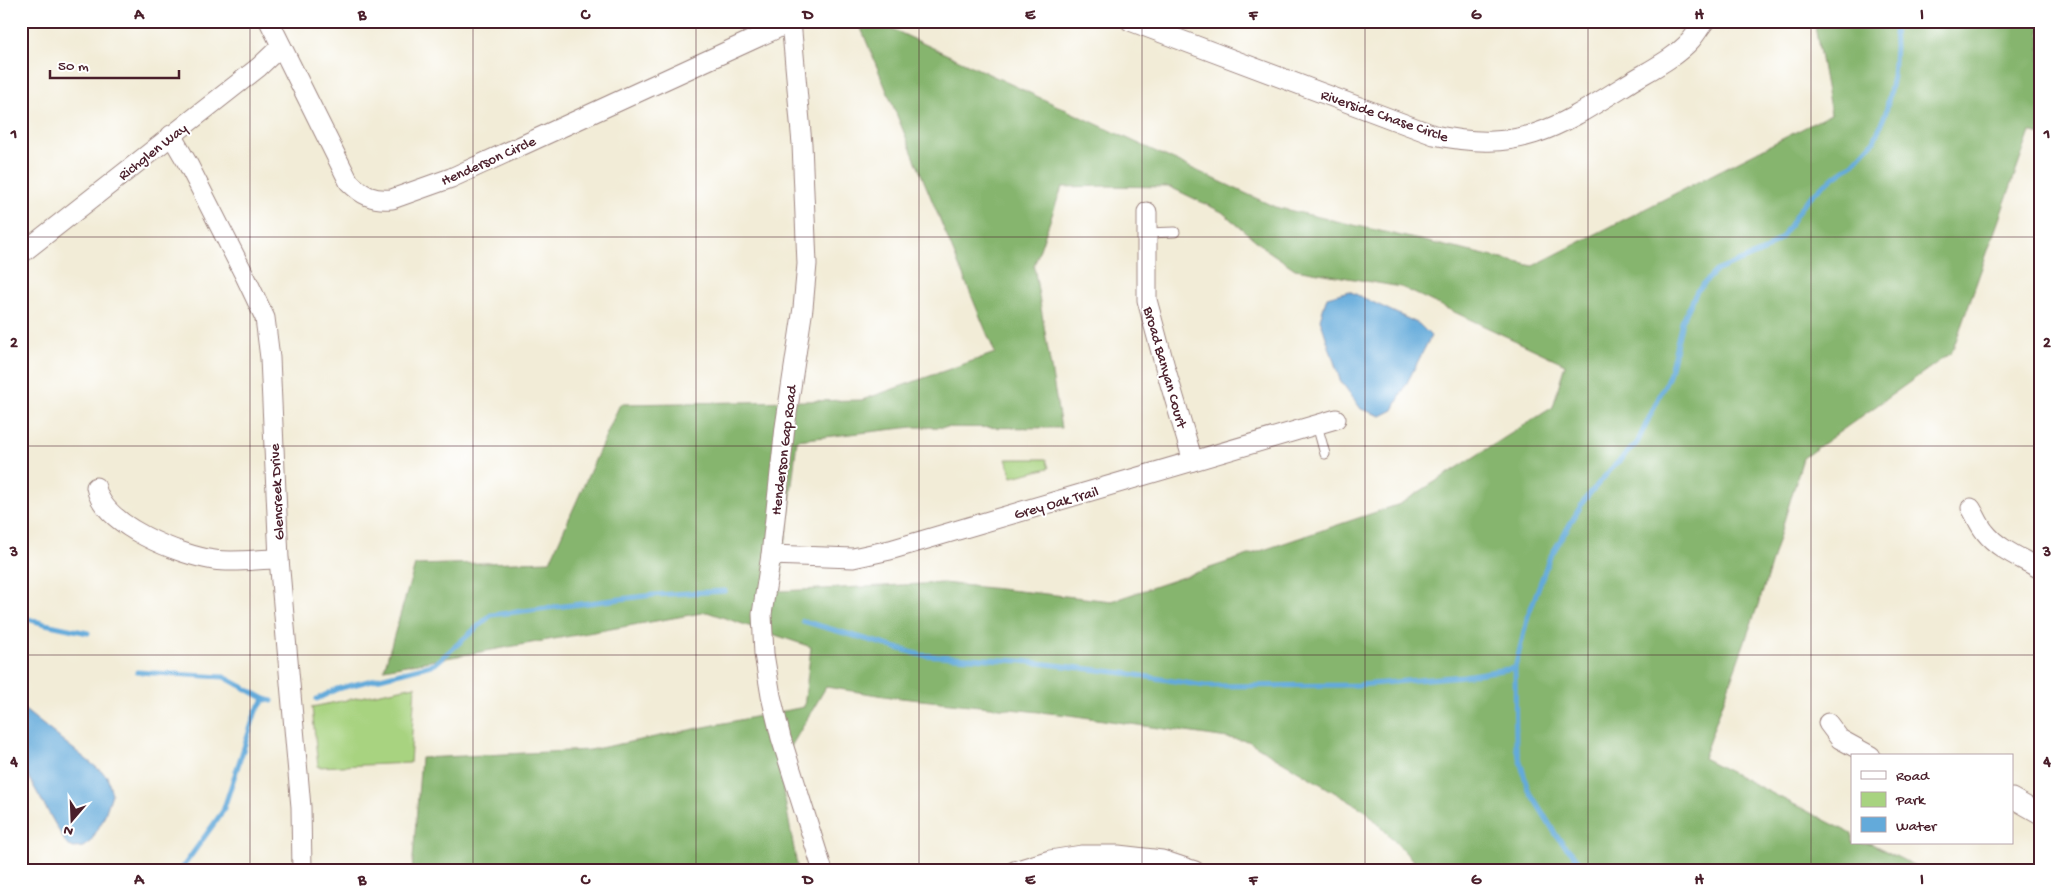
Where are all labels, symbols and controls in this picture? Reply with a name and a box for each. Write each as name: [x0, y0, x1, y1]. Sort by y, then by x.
text: A: [133, 7, 145, 26]
text: B: [357, 7, 367, 26]
text: C: [580, 7, 591, 26]
text: D: [801, 7, 814, 26]
text: E: [1025, 7, 1036, 26]
text: F: [1248, 7, 1259, 26]
text: G: [1471, 7, 1482, 26]
text: H: [1694, 7, 1704, 26]
text: I: [1920, 7, 1924, 26]
scale bar: [50, 48, 179, 80]
text: 50 m: [58, 58, 89, 76]
street label: Riverside Chase Circle: [1318, 87, 1451, 147]
street label: Richglen Way: [115, 120, 192, 185]
text: 1: [10, 126, 17, 145]
text: 1: [2043, 126, 2050, 145]
street label: Henderson Circle: [439, 133, 539, 191]
street label: Broad Banyan Court: [1138, 304, 1191, 432]
text: 2: [10, 335, 18, 354]
text: 2: [2043, 335, 2051, 354]
street label: Henderson Gap Road: [768, 383, 802, 516]
street label: Glencreek Drive: [266, 443, 290, 541]
street label: Grey Oak Trail: [1012, 483, 1101, 525]
text: 3: [9, 544, 18, 563]
text: 3: [2042, 544, 2051, 563]
text: 4: [9, 754, 18, 773]
legend: [1851, 754, 2014, 844]
text: 4: [2042, 754, 2051, 773]
text: Road: [1896, 768, 1930, 786]
text: Park: [1895, 792, 1926, 810]
north arrow: [48, 794, 98, 844]
text: Water: [1896, 818, 1938, 836]
text: N: [61, 820, 76, 839]
text: A: [133, 872, 145, 891]
text: B: [357, 872, 367, 891]
text: C: [580, 872, 591, 891]
text: D: [801, 872, 814, 891]
text: E: [1025, 872, 1036, 891]
text: F: [1248, 872, 1259, 891]
text: G: [1471, 872, 1482, 891]
text: H: [1694, 872, 1704, 891]
text: I: [1920, 872, 1924, 891]

